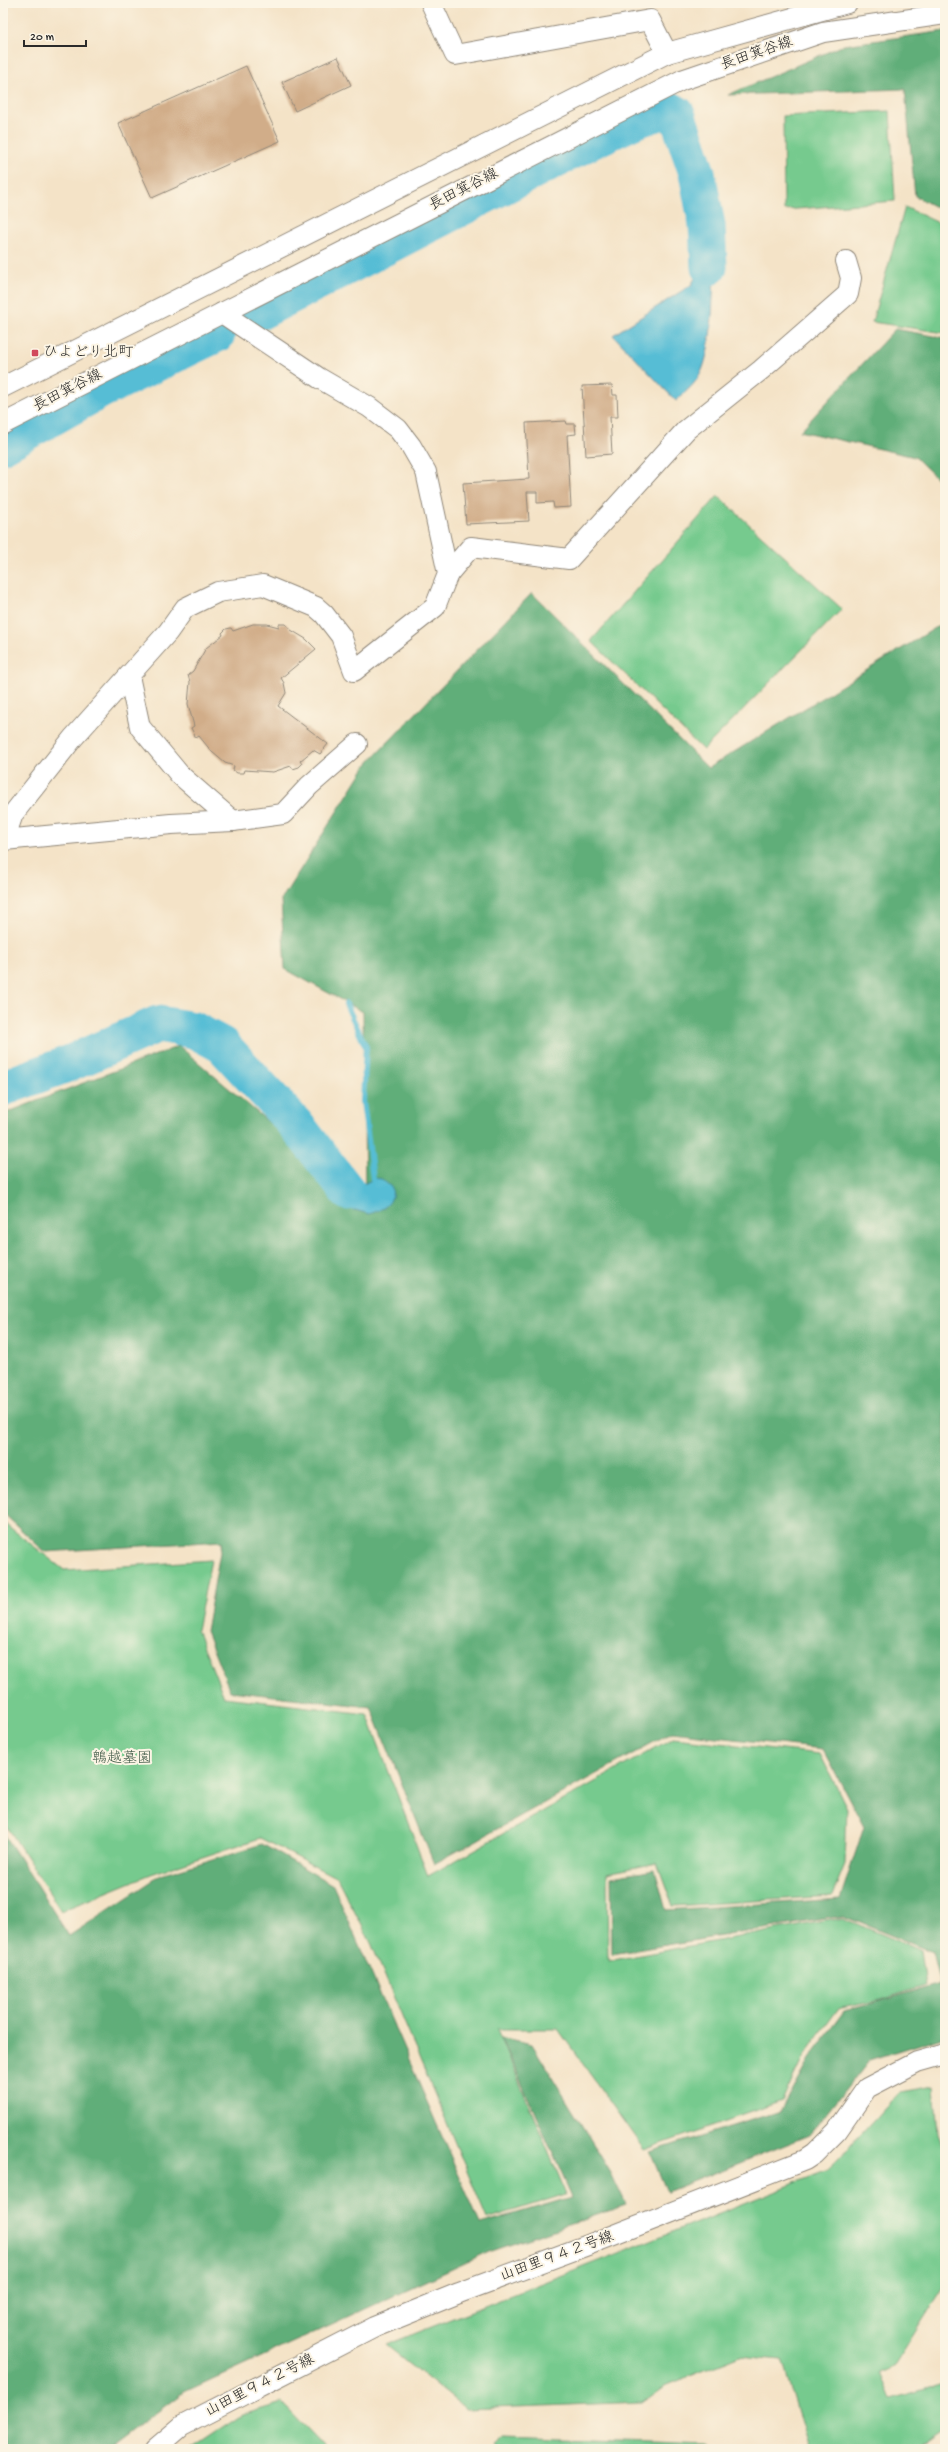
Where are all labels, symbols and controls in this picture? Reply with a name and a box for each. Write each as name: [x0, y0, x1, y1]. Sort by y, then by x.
scale bar: [24, 22, 86, 48]
text: 20 m: [30, 31, 55, 45]
street label: 長田箕谷線: [718, 32, 795, 75]
street label: 長田箕谷線: [426, 164, 502, 215]
place label: ひよどり北町: [43, 344, 134, 362]
marker: ひよどり北町: [30, 348, 40, 358]
street label: 長田箕谷線: [30, 365, 106, 416]
park label: 鵯越墓園: [92, 1749, 152, 1768]
street label: 山田里９４２号線: [497, 2227, 616, 2286]
street label: 山田里９４２号線: [202, 2350, 318, 2421]

